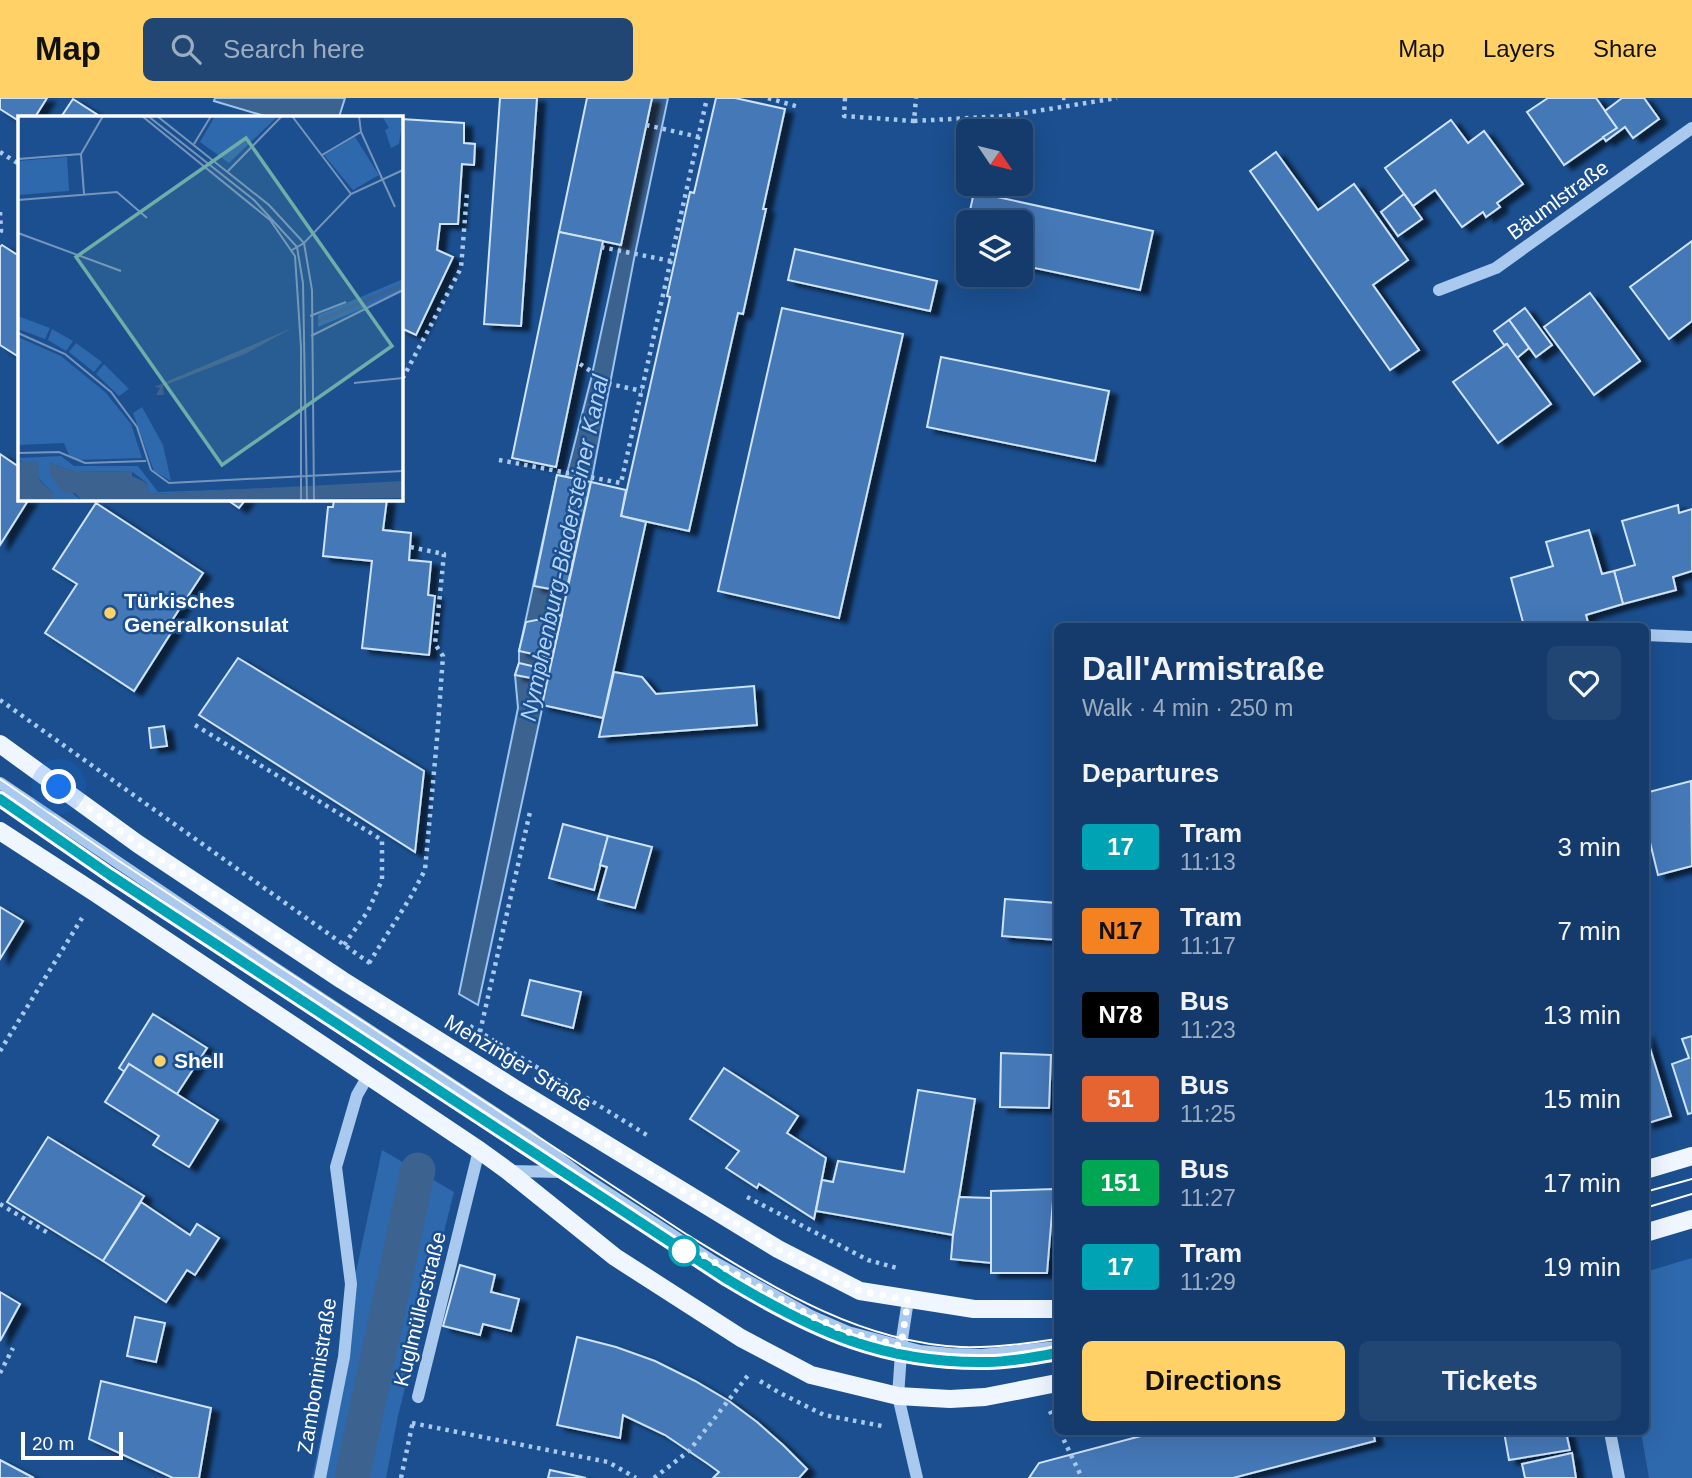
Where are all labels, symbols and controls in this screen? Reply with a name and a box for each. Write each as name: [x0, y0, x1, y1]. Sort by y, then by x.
search box: [143, 18, 633, 81]
text: Map: [35, 30, 101, 67]
icon: search: [167, 30, 205, 68]
text: Search here: [223, 34, 365, 64]
text: Map: [1398, 35, 1445, 62]
text: Layers: [1483, 35, 1555, 62]
text: Share: [1593, 35, 1657, 62]
inset map: [18, 116, 402, 500]
north arrow: [956, 119, 1032, 196]
map controls: [956, 119, 1033, 287]
street label: Bäumlstraße: [1503, 155, 1613, 244]
button: layers: [956, 210, 1033, 287]
water label: Nymphenburg-Biedersteiner Kanal: [515, 372, 614, 723]
place label: Türkisches Generalkonsulat: [124, 589, 289, 636]
marker: Türkisches Generalkonsulat: [102, 605, 118, 621]
button: heart: [1547, 646, 1621, 720]
text: Dall'Armistraße: [1082, 650, 1325, 687]
text: Walk · 4 min · 250 m: [1082, 695, 1293, 721]
text: Departures: [1082, 758, 1219, 788]
your location: [41, 769, 76, 804]
text: Tram: [1180, 818, 1242, 848]
text: 3 min: [1557, 832, 1621, 862]
text: 17: [1107, 833, 1134, 860]
text: 11:13: [1180, 849, 1236, 875]
text: Tram: [1180, 902, 1242, 932]
text: 7 min: [1557, 916, 1621, 946]
text: N17: [1098, 917, 1143, 944]
text: 11:17: [1180, 933, 1236, 959]
text: Bus: [1180, 986, 1229, 1016]
text: 13 min: [1543, 1000, 1621, 1030]
text: N78: [1098, 1001, 1143, 1028]
street label: Menzinger Straße: [441, 1010, 596, 1115]
text: 11:23: [1180, 1017, 1236, 1043]
place label: Shell: [174, 1049, 224, 1072]
marker: Shell: [152, 1053, 168, 1069]
text: Bus: [1180, 1070, 1229, 1100]
text: 15 min: [1543, 1084, 1621, 1114]
text: 51: [1107, 1085, 1134, 1112]
text: 11:25: [1180, 1101, 1236, 1127]
text: Bus: [1180, 1154, 1229, 1184]
text: 17 min: [1543, 1168, 1621, 1198]
text: 151: [1100, 1169, 1141, 1196]
text: 11:27: [1180, 1185, 1236, 1211]
street label: Kuglmüllerstraße: [389, 1229, 450, 1389]
unlabelled marker: [669, 1236, 699, 1266]
text: Tram: [1180, 1238, 1242, 1268]
text: 19 min: [1543, 1252, 1621, 1282]
text: 17: [1107, 1253, 1134, 1280]
text: 11:29: [1180, 1269, 1236, 1295]
street label: Zamboninistraße: [293, 1296, 340, 1456]
button: Directions: [1082, 1341, 1345, 1421]
button: Tickets: [1359, 1341, 1621, 1421]
scale bar: [21, 1429, 122, 1461]
text: 20 m: [32, 1433, 74, 1454]

